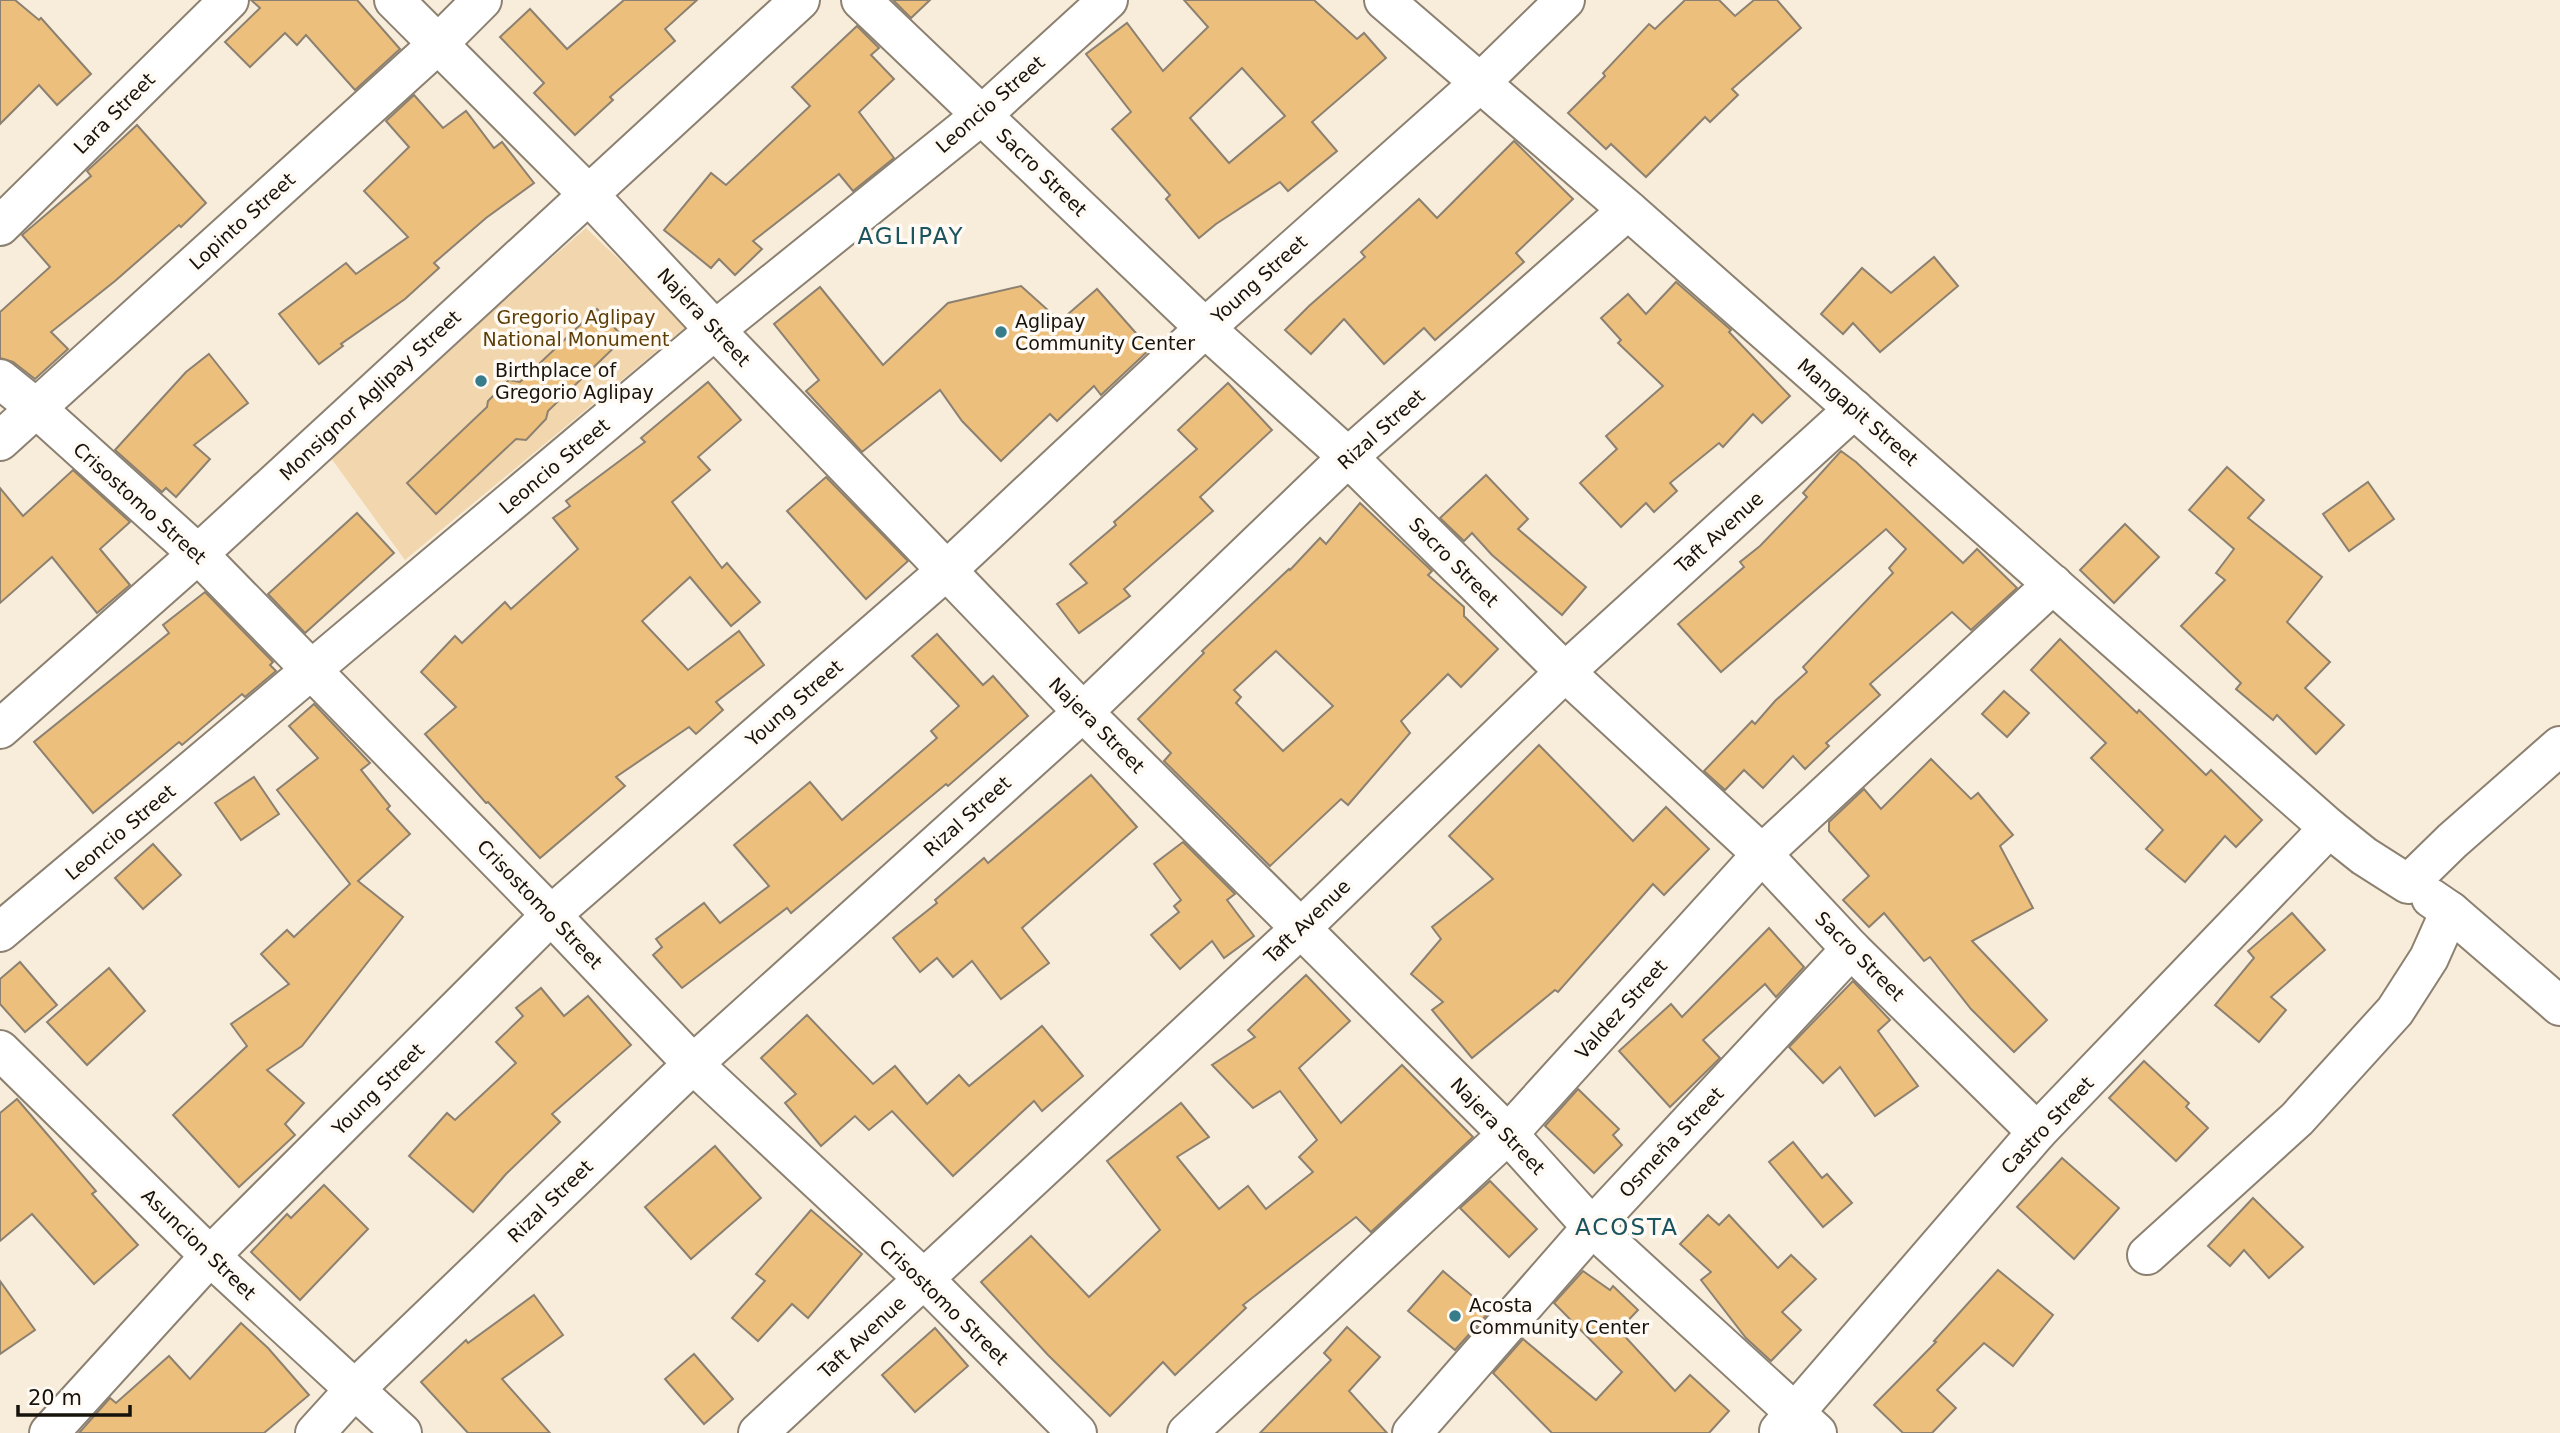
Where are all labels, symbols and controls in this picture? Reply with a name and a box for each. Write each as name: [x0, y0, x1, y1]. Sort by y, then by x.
street label: Leoncio Street: [931, 51, 1049, 157]
street label: Lara Street: [69, 68, 159, 158]
street label: Sacro Street: [992, 123, 1092, 221]
street label: Lopinto Street: [185, 168, 299, 274]
district label: AGLIPAY: [857, 223, 965, 249]
street label: Young Street: [1206, 230, 1311, 328]
street label: Najera Street: [653, 263, 755, 371]
street label: Monsignor Aglipay Street: [275, 305, 465, 485]
park label: Gregorio Aglipay National Monument: [482, 306, 670, 350]
place label: Aglipay Community Center: [1015, 310, 1195, 354]
marker: Aglipay Community Center: [993, 324, 1009, 340]
street label: Mangapit Street: [1793, 354, 1923, 470]
place label: Birthplace of Gregorio Aglipay: [495, 359, 654, 403]
marker: Birthplace of Gregorio Aglipay: [473, 373, 489, 389]
street label: Rizal Street: [1333, 384, 1429, 474]
street label: Leoncio Street: [495, 414, 613, 518]
street label: Crisostomo Street: [69, 438, 211, 568]
street label: Taft Avenue: [1670, 487, 1767, 578]
street label: Sacro Street: [1405, 513, 1503, 611]
street label: Young Street: [741, 655, 847, 752]
street label: Najera Street: [1045, 673, 1149, 777]
street label: Rizal Street: [919, 771, 1015, 861]
street label: Leoncio Street: [61, 780, 179, 884]
street label: Crisostomo Street: [473, 835, 607, 973]
street label: Taft Avenue: [1259, 875, 1354, 968]
street label: Sacro Street: [1811, 907, 1909, 1005]
street label: Valdez Street: [1571, 955, 1671, 1063]
street label: Young Street: [327, 1039, 428, 1140]
street label: Castro Street: [1996, 1072, 2098, 1178]
street label: Najera Street: [1446, 1073, 1550, 1179]
street label: Osmeña Street: [1614, 1082, 1728, 1202]
street label: Rizal Street: [503, 1155, 597, 1247]
street label: Asuncion Street: [137, 1184, 261, 1304]
district label: ACOSTA: [1575, 1214, 1679, 1240]
street label: Crisostomo Street: [875, 1235, 1013, 1369]
street label: Taft Avenue: [813, 1291, 910, 1383]
place label: Acosta Community Center: [1469, 1294, 1649, 1338]
marker: Acosta Community Center: [1447, 1308, 1463, 1324]
scale bar: [18, 1374, 130, 1418]
text: 20 m: [28, 1386, 82, 1410]

